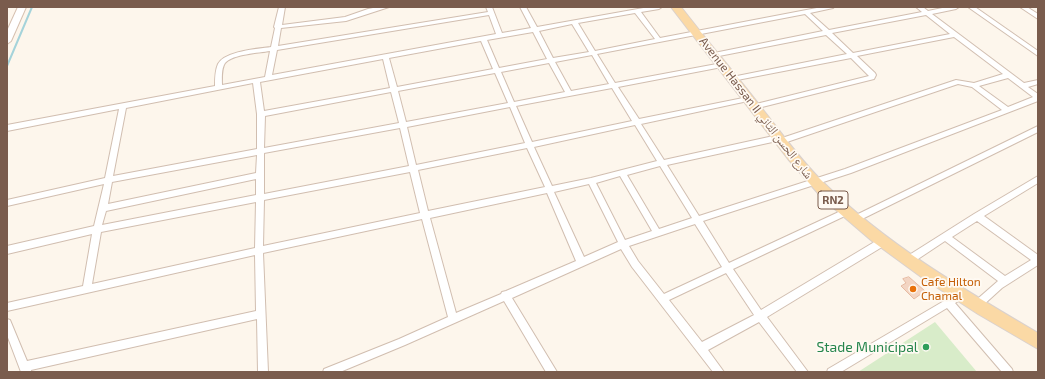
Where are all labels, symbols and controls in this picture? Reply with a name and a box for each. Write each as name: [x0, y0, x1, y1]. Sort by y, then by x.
street label: Avenue Hassan II شارع الحسن الثاني: [696, 34, 816, 182]
road number: RN2: [818, 191, 848, 209]
place label: Cafe Hilton Chamal: [921, 275, 981, 303]
marker: Cafe Hilton Chamal: [908, 284, 918, 294]
place label: Stade Municipal: [816, 339, 918, 355]
marker: Stade Municipal: [921, 342, 931, 352]

